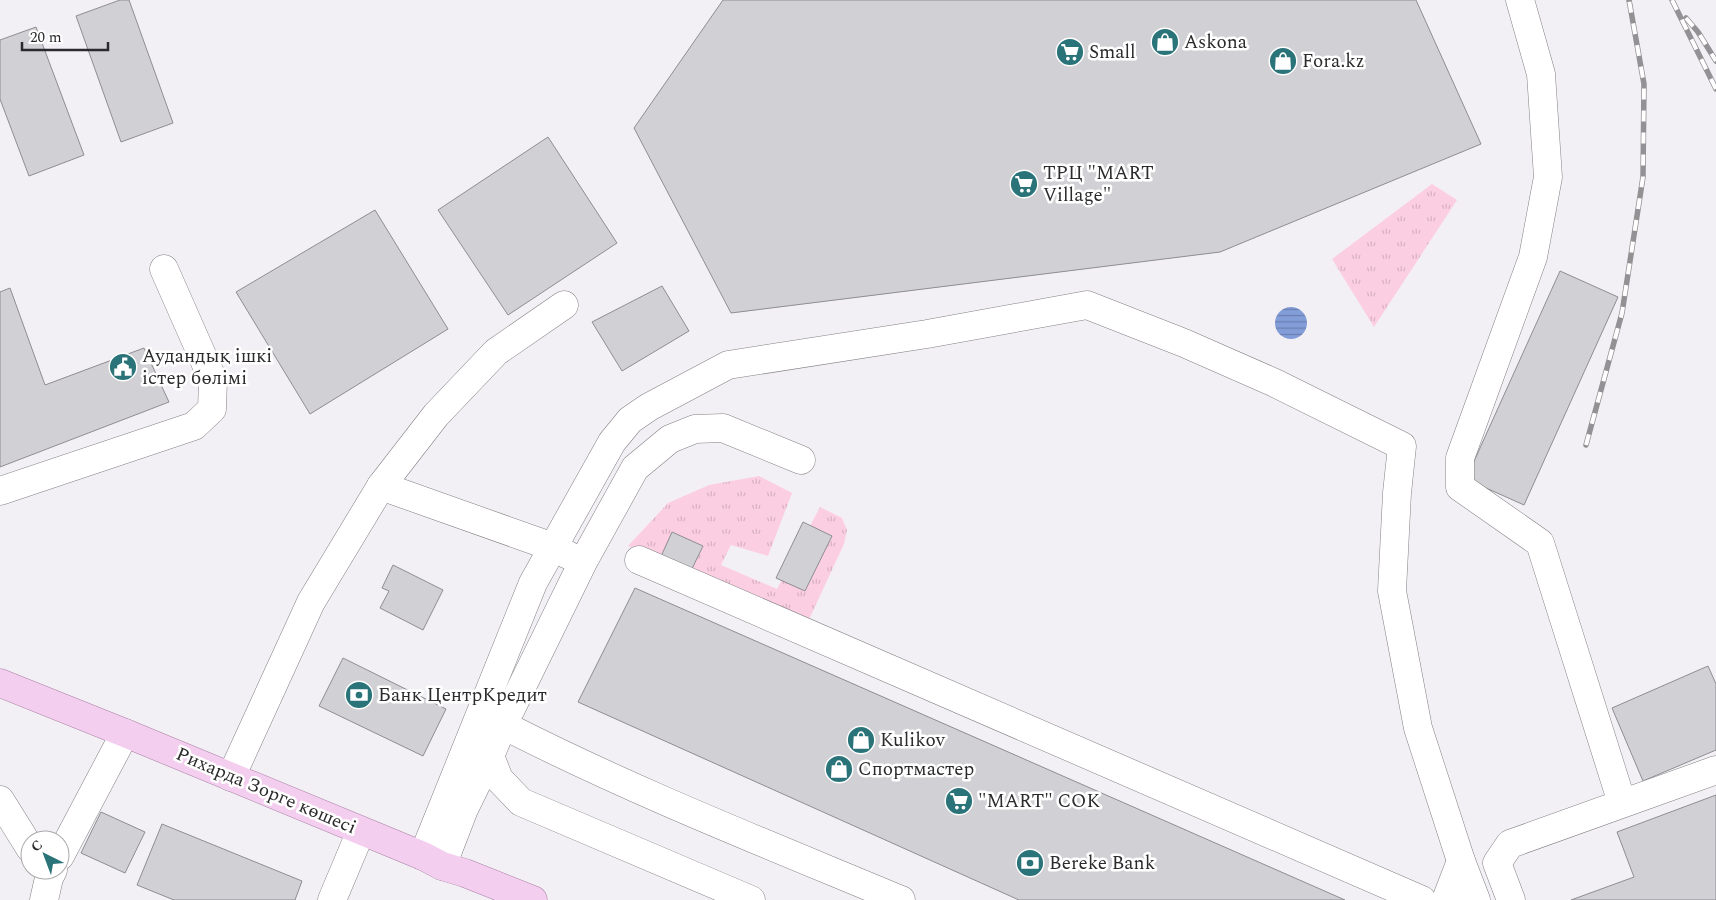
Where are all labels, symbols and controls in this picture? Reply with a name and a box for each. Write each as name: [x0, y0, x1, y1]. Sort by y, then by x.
scale bar: [22, 20, 109, 52]
text: 20 m: [30, 26, 62, 49]
shop icon: Askona: [1150, 27, 1180, 57]
place label: Askona: [1184, 28, 1248, 57]
supermarket icon: Small: [1055, 37, 1085, 67]
place label: Small: [1089, 38, 1136, 67]
shop icon: Fora.kz: [1268, 46, 1298, 76]
place label: Fora.kz: [1302, 47, 1365, 76]
place label: ТРЦ "MART Village": [1043, 159, 1154, 210]
supermarket icon: ТРЦ "MART Village": [1009, 169, 1039, 199]
place label: Аудандық ішкі істер бөлімі: [142, 342, 272, 393]
public building icon: Аудандық ішкі істер бөлімі: [108, 352, 138, 382]
bank icon: Банк ЦентрКредит: [344, 680, 374, 710]
place label: Банк ЦентрКредит: [378, 681, 547, 710]
shop icon: Kulikov: [846, 725, 876, 755]
place label: Kulikov: [880, 726, 946, 755]
street label: Рихарда Зорге көшесі: [171, 740, 361, 842]
shop icon: Спортмастер: [824, 754, 854, 784]
place label: Спортмастер: [858, 755, 974, 784]
supermarket icon: "MART" СОК: [944, 786, 974, 816]
place label: "MART" СОК: [978, 787, 1100, 816]
north arrow: [20, 830, 70, 880]
text: С: [26, 835, 47, 857]
bank icon: Bereke Bank: [1015, 848, 1045, 878]
place label: Bereke Bank: [1049, 849, 1156, 878]

